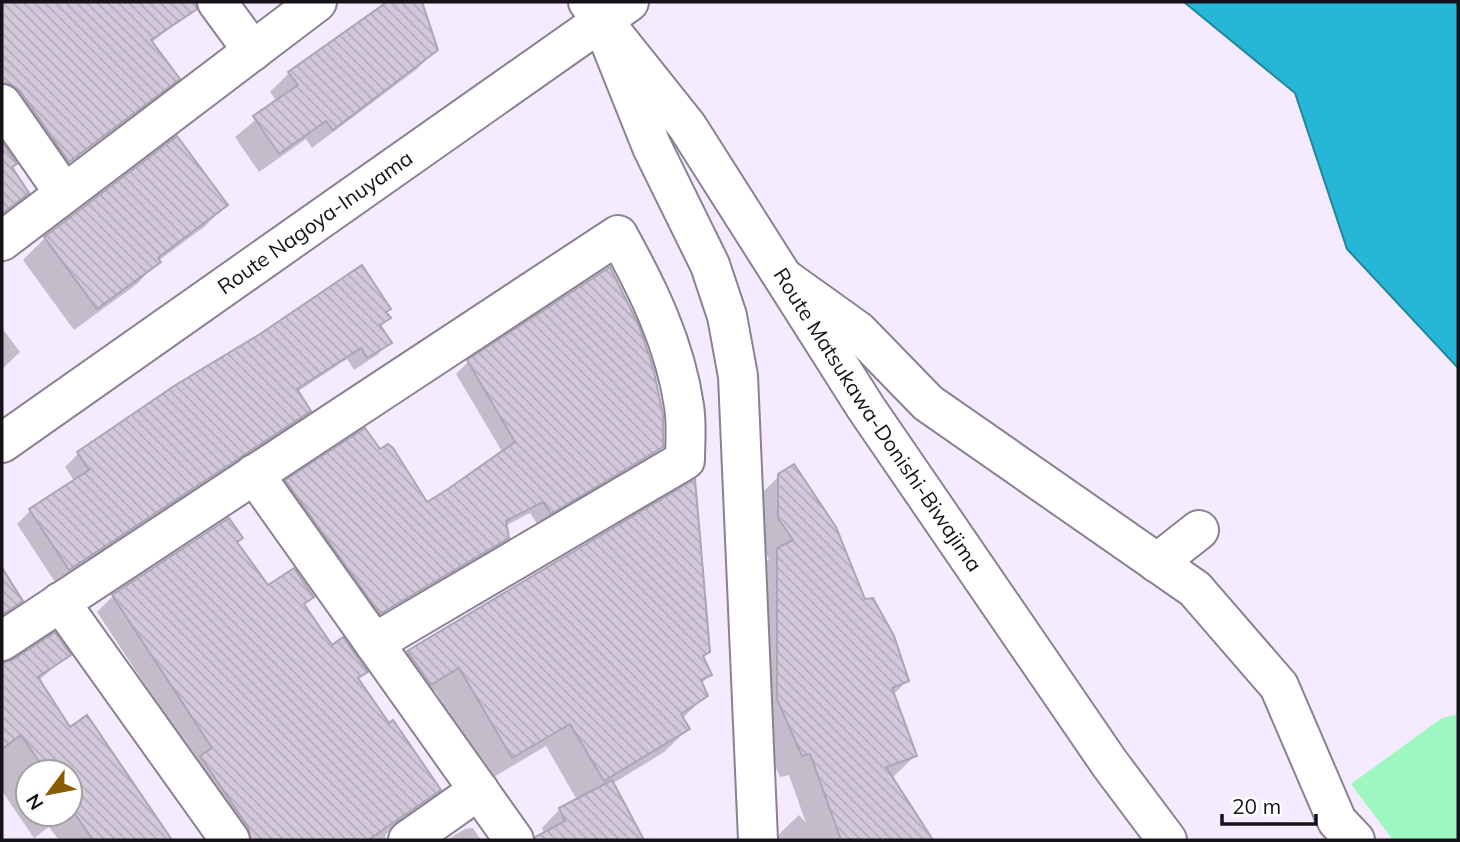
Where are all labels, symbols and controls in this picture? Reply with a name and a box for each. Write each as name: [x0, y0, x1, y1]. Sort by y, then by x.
street label: Route Nagoya-Inuyama: [212, 144, 417, 299]
street label: Route Matsukawa-Donishi-Biwajima: [768, 263, 988, 576]
north arrow: [14, 758, 84, 828]
scale bar: [1222, 782, 1316, 826]
text: N: [21, 790, 49, 814]
text: 20 m: [1232, 793, 1281, 819]

